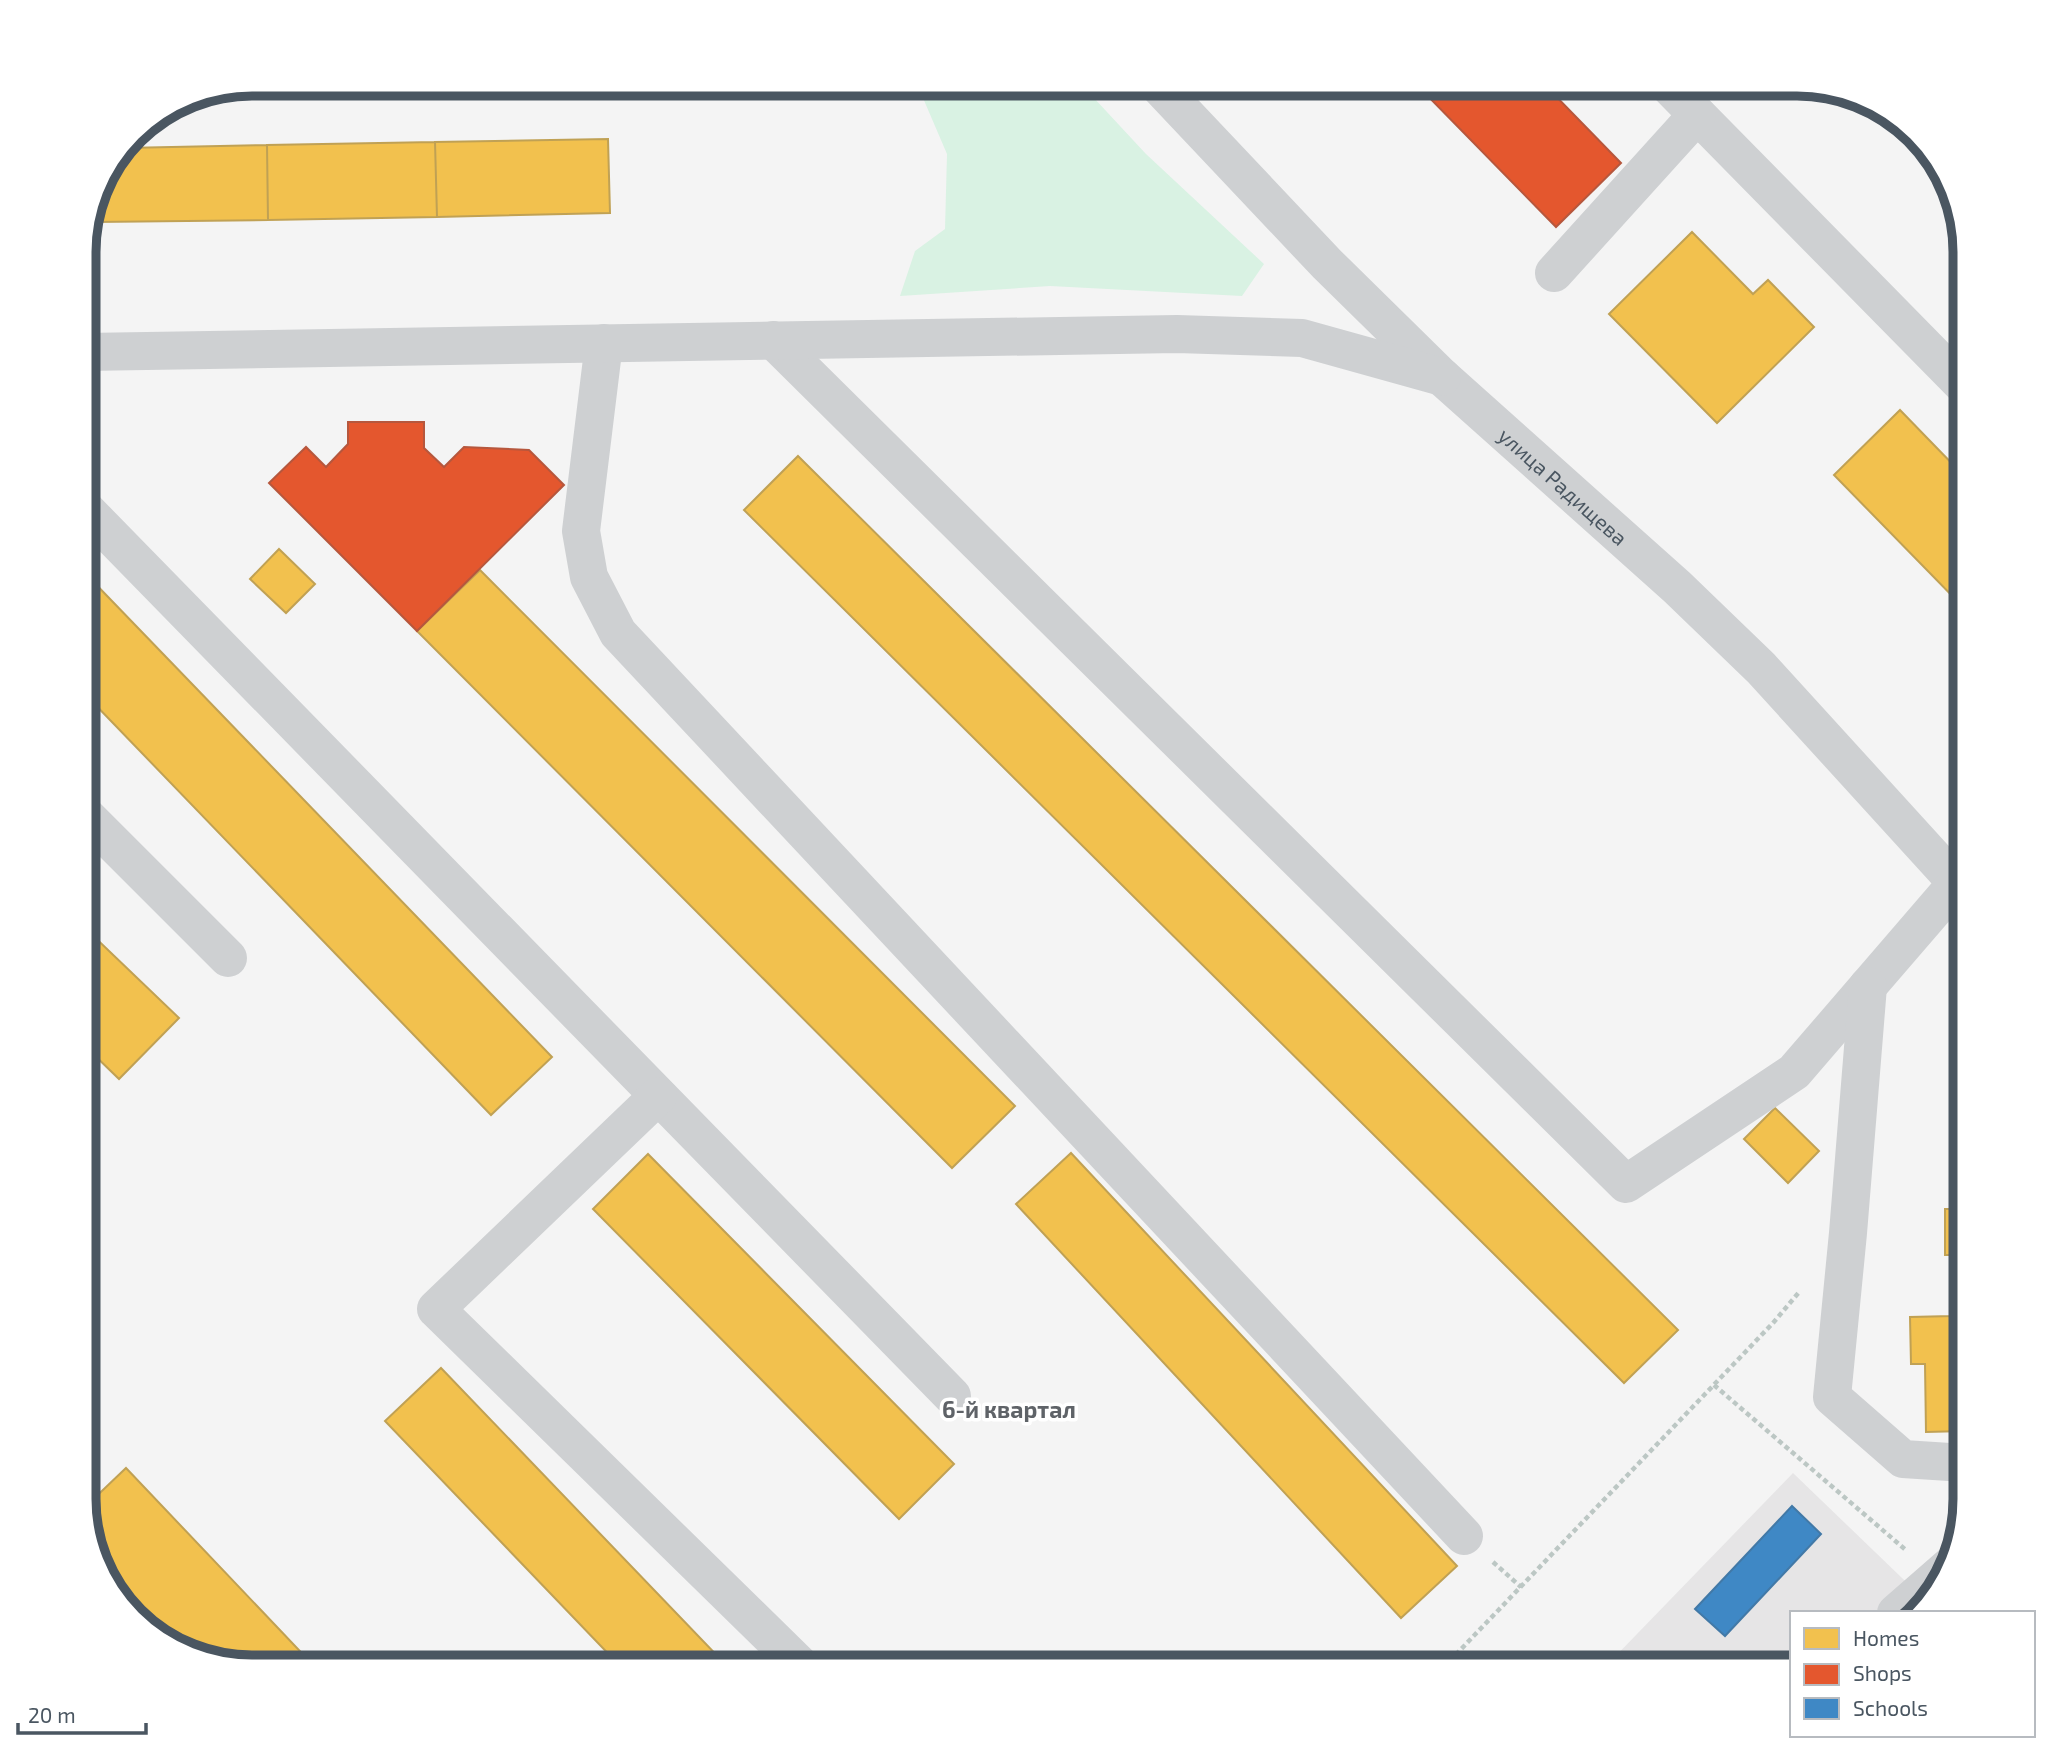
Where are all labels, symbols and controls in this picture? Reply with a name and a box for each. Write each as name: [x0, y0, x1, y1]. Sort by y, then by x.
street label: улица Радищева: [1494, 422, 1633, 550]
district label: 6-й квартал: [942, 1395, 1076, 1423]
legend: [1790, 1611, 2035, 1737]
text: Homes: [1853, 1625, 1919, 1650]
text: Shops: [1853, 1660, 1912, 1685]
scale bar: [18, 1692, 145, 1736]
text: Schools: [1853, 1695, 1928, 1720]
text: 20 m: [28, 1702, 76, 1727]

